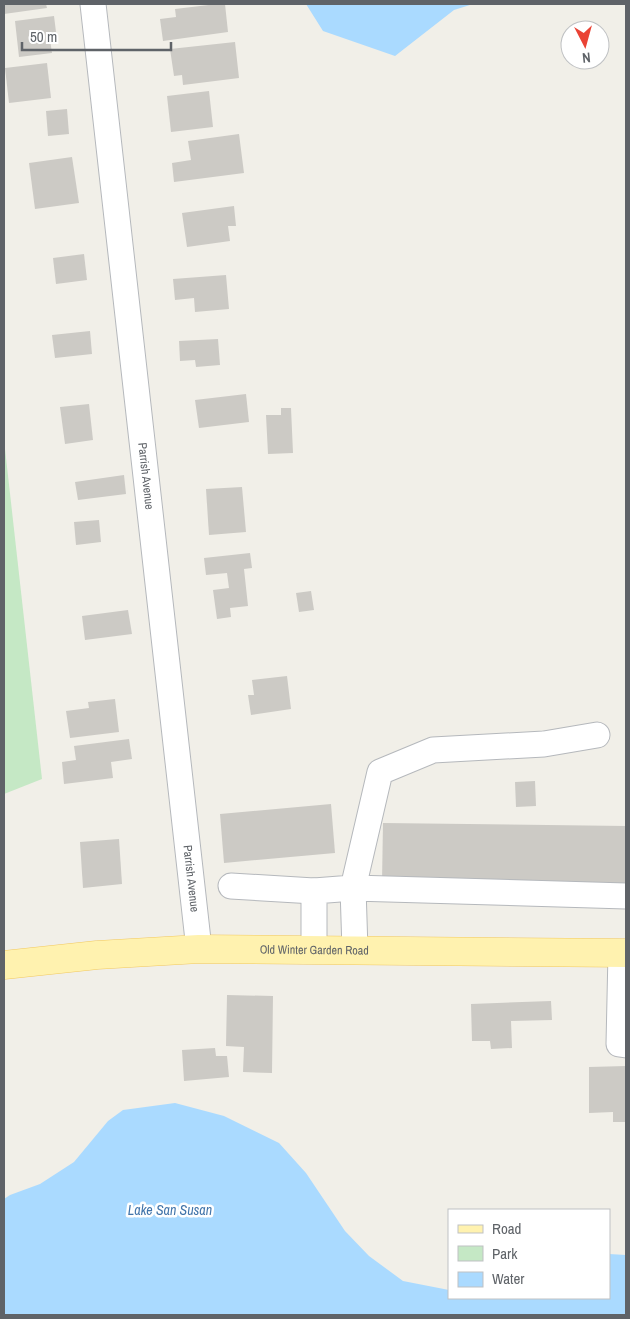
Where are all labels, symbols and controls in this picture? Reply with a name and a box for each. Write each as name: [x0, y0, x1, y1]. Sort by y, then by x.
scale bar: [22, 20, 171, 52]
north arrow: [560, 20, 610, 70]
text: 50 m: [30, 26, 57, 47]
text: N: [581, 49, 591, 67]
street label: Parrish Avenue: [134, 442, 158, 510]
street label: Parrish Avenue: [179, 844, 203, 913]
street label: Old Winter Garden Road: [260, 942, 369, 959]
water label: Lake San Susan: [128, 1201, 212, 1219]
legend: [448, 1209, 610, 1299]
text: Road: [492, 1218, 521, 1239]
text: Park: [492, 1243, 518, 1264]
text: Water: [492, 1268, 524, 1289]

